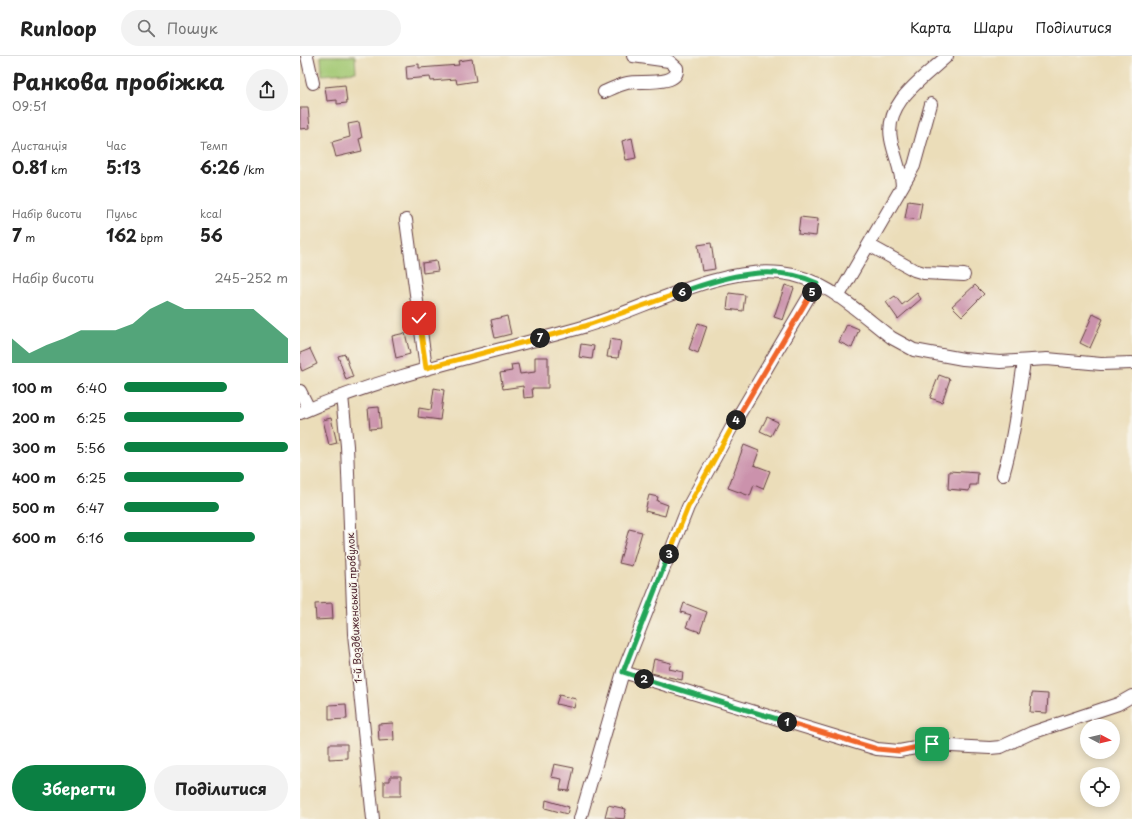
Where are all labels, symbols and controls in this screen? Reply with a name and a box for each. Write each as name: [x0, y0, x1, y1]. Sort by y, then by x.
search box: [121, 10, 401, 46]
text: Runloop: [20, 14, 97, 42]
text: Пошук: [167, 16, 218, 39]
icon: search: [135, 17, 157, 39]
text: Карта: [910, 17, 951, 38]
text: Шари: [973, 17, 1013, 38]
text: Поділитися: [1035, 17, 1112, 38]
text: Ранкова пробіжка: [12, 64, 225, 97]
button: share: [246, 69, 288, 111]
text: 09:51: [12, 96, 47, 115]
text: Дистанція: [12, 137, 67, 154]
text: Час: [106, 137, 126, 154]
text: Темп: [200, 137, 228, 154]
text: 0.81: [12, 154, 48, 180]
text: 5:13: [106, 154, 141, 180]
text: 6:26: [200, 154, 240, 180]
text: km: [48, 161, 68, 178]
text: /km: [240, 161, 265, 178]
text: Набір висоти: [12, 205, 82, 222]
text: Пульс: [106, 205, 137, 222]
text: kcal: [200, 205, 222, 222]
text: 7: [12, 222, 22, 248]
text: 162: [106, 222, 137, 248]
text: 56: [200, 222, 223, 248]
text: m: [22, 229, 35, 246]
text: bpm: [137, 229, 163, 246]
text: Набір висоти: [12, 268, 94, 287]
text: 245–252 m: [214, 268, 288, 287]
pin: 6: [672, 282, 692, 302]
pin: 5: [802, 282, 822, 302]
text: 6: [678, 283, 686, 300]
text: 5: [808, 283, 816, 300]
pin: [402, 301, 436, 335]
icon: check: [408, 307, 430, 329]
pin: 7: [530, 328, 550, 348]
text: 7: [537, 329, 543, 346]
text: 100 m: [12, 378, 53, 397]
text: 6:40: [76, 378, 107, 397]
text: 200 m: [12, 408, 56, 427]
text: 6:25: [76, 408, 106, 427]
pin: 4: [726, 410, 746, 430]
text: 4: [732, 411, 740, 428]
text: 300 m: [12, 438, 56, 457]
text: 5:56: [76, 438, 105, 457]
text: 400 m: [12, 468, 56, 487]
text: 6:25: [76, 468, 106, 487]
text: 500 m: [12, 498, 55, 517]
text: 6:47: [76, 498, 104, 517]
text: 600 m: [12, 528, 56, 547]
text: 6:16: [76, 528, 104, 547]
street label: 1-й Воздвиженський провулок: [342, 532, 366, 684]
pin: 3: [659, 544, 679, 564]
text: 3: [665, 545, 673, 562]
pin: 2: [634, 669, 654, 689]
text: 2: [640, 670, 648, 687]
pin: 1: [777, 712, 797, 732]
text: 1: [784, 713, 790, 730]
north arrow: [1080, 719, 1120, 759]
map controls: [1080, 719, 1120, 807]
pin: [915, 727, 949, 761]
icon: arrive: [921, 733, 943, 755]
button: Зберегти: [12, 765, 146, 811]
button: Поділитися: [154, 765, 288, 811]
button: locate: [1080, 767, 1120, 807]

